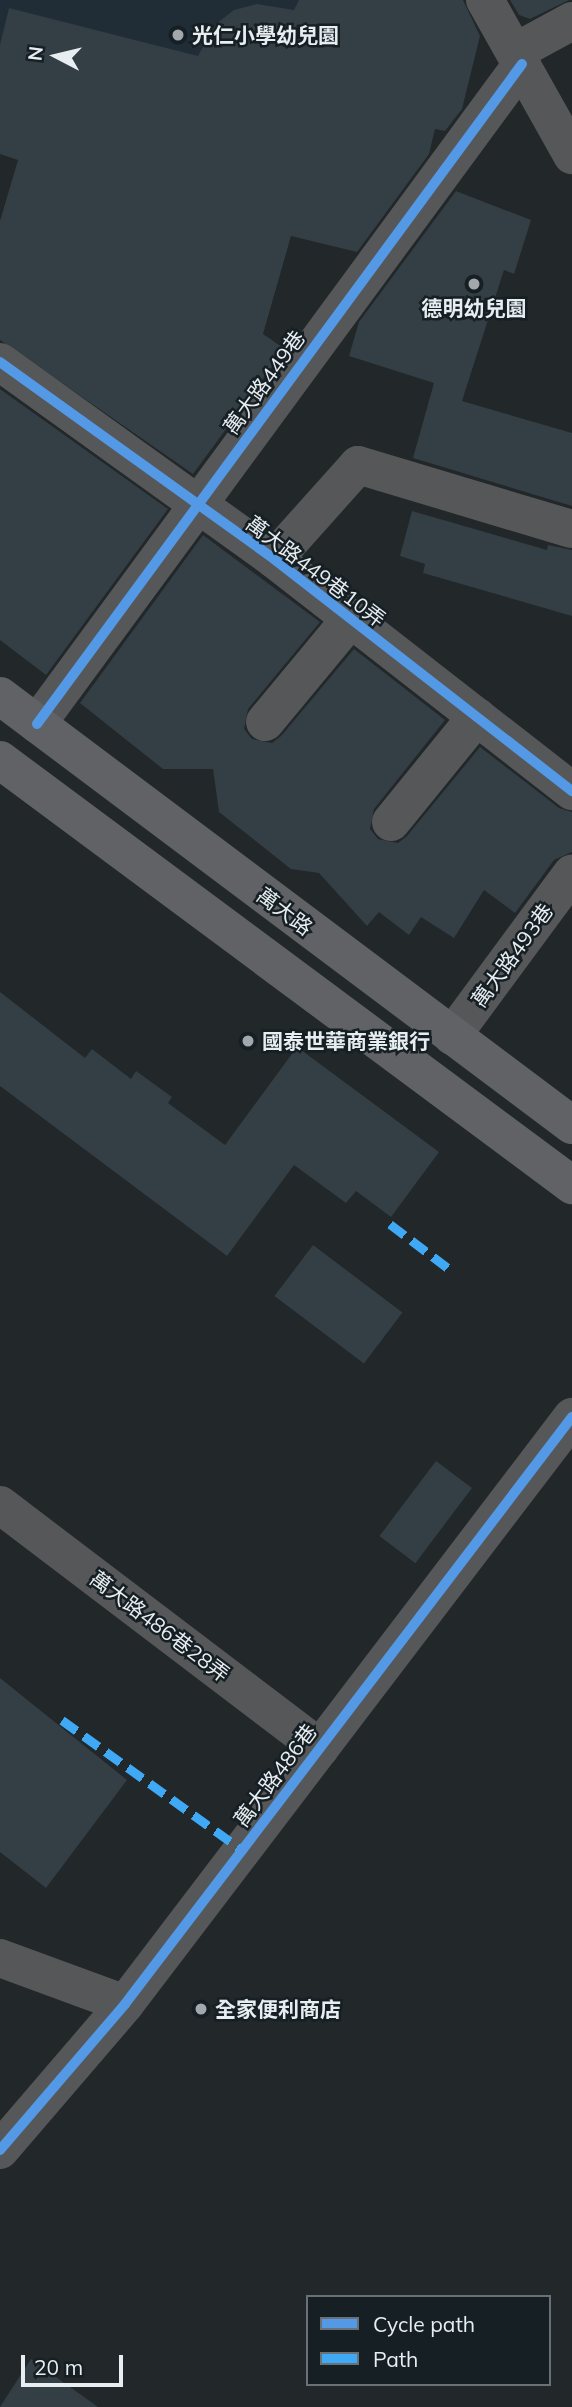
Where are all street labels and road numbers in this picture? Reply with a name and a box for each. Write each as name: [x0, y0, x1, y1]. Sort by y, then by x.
street label: 萬大路449巷: [218, 325, 310, 439]
street label: 萬大路449巷10弄: [241, 510, 391, 632]
street label: 萬大路: [252, 882, 318, 940]
street label: 萬大路493巷: [466, 898, 558, 1012]
street label: 萬大路486巷28弄: [85, 1565, 235, 1687]
street label: 萬大路486巷: [228, 1719, 322, 1831]

